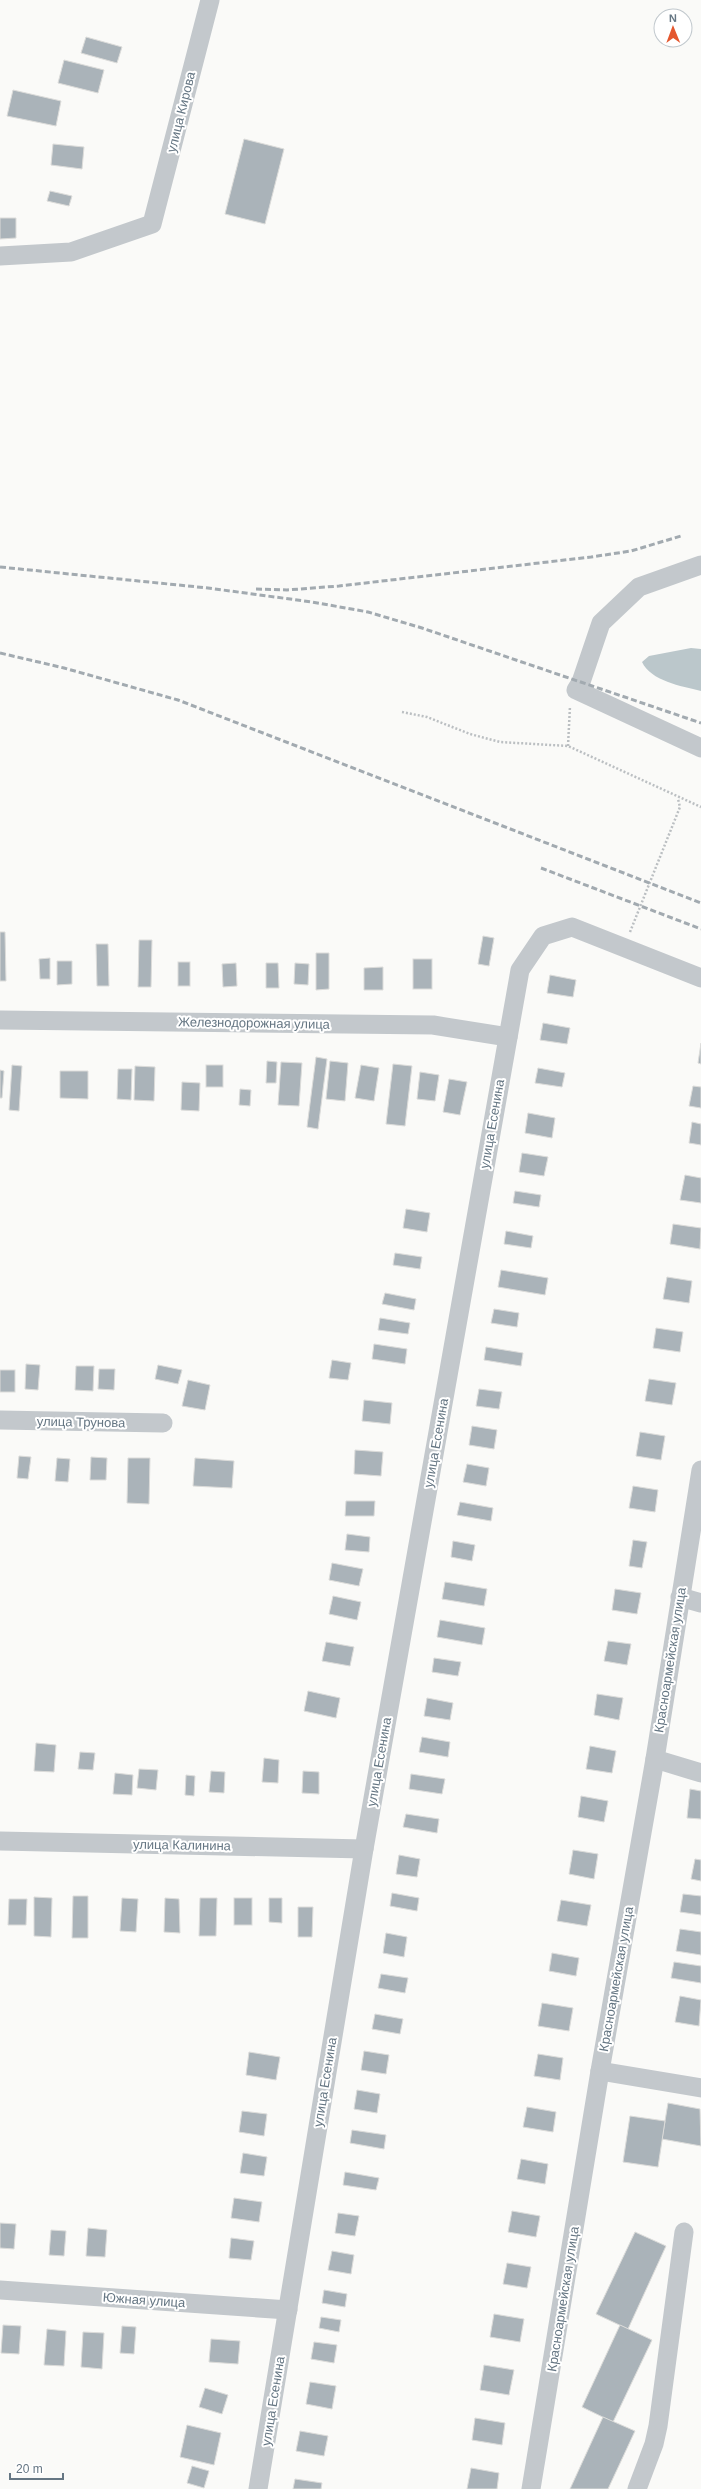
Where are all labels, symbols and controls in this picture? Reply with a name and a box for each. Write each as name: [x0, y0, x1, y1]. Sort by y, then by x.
north arrow: [653, 8, 693, 48]
text: N: [669, 12, 677, 24]
street label: улица Кирова: [164, 69, 198, 154]
street label: Железнодорожная улица: [178, 1014, 331, 1032]
street label: улица Есенина: [477, 1077, 507, 1170]
street label: улица Есенина: [421, 1396, 451, 1489]
street label: улица Трунова: [37, 1414, 126, 1430]
street label: Красноармейская улица: [651, 1586, 689, 1734]
street label: улица Есенина: [364, 1715, 394, 1808]
street label: улица Калинина: [133, 1837, 232, 1853]
street label: Красноармейская улица: [596, 1905, 636, 2053]
street label: улица Есенина: [311, 2035, 340, 2128]
street label: Красноармейская улица: [544, 2225, 582, 2373]
street label: Южная улица: [102, 2290, 186, 2310]
street label: улица Есенина: [259, 2354, 288, 2447]
scale bar: [10, 2455, 63, 2481]
text: 20 m: [16, 2462, 43, 2476]

